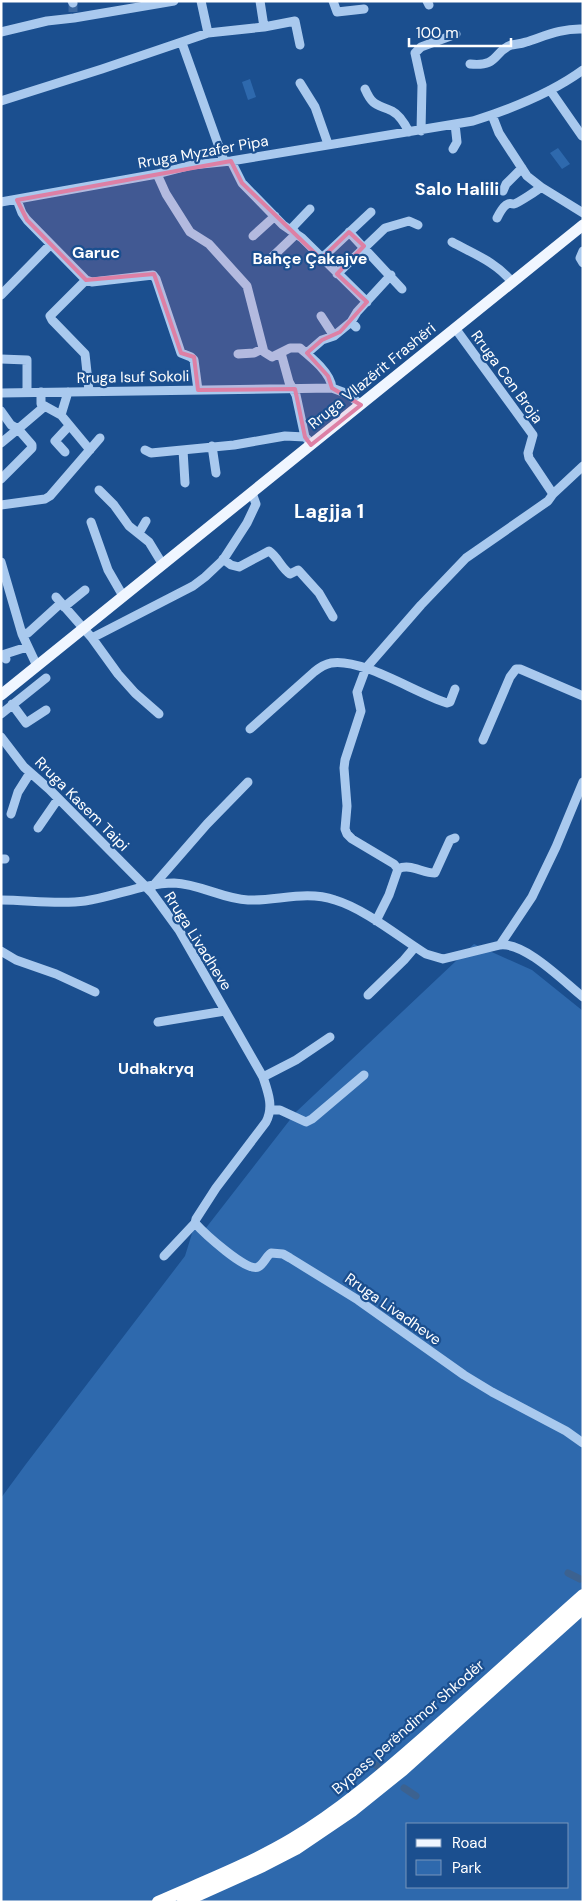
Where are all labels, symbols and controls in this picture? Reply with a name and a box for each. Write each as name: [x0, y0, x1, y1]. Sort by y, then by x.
scale bar: [409, 15, 512, 47]
text: 100 m: [416, 23, 459, 43]
street label: Rruga Myzafer Pipa: [136, 131, 270, 173]
district label: Salo Halili: [415, 177, 499, 201]
district label: Garuc: [72, 242, 120, 263]
district label: Bahçe Çakajve: [253, 248, 367, 269]
street label: Rruga Vllazërit Frashëri: [304, 318, 440, 434]
street label: Rruga Cen Broja: [466, 326, 548, 428]
street label: Rruga Isuf Sokoli: [76, 366, 190, 388]
district label: Lagjja 1: [294, 498, 364, 524]
street label: Rruga Kasem Taipi: [31, 753, 133, 855]
street label: Rruga Livadheve: [160, 888, 236, 994]
district label: Udhakryq: [118, 1058, 194, 1079]
street label: Rruga Livadheve: [341, 1268, 445, 1350]
street label: Bypass perëndimor Shkodër: [328, 1655, 489, 1799]
legend: [406, 1823, 569, 1888]
text: Road: [452, 1833, 487, 1853]
text: Park: [452, 1858, 482, 1878]

